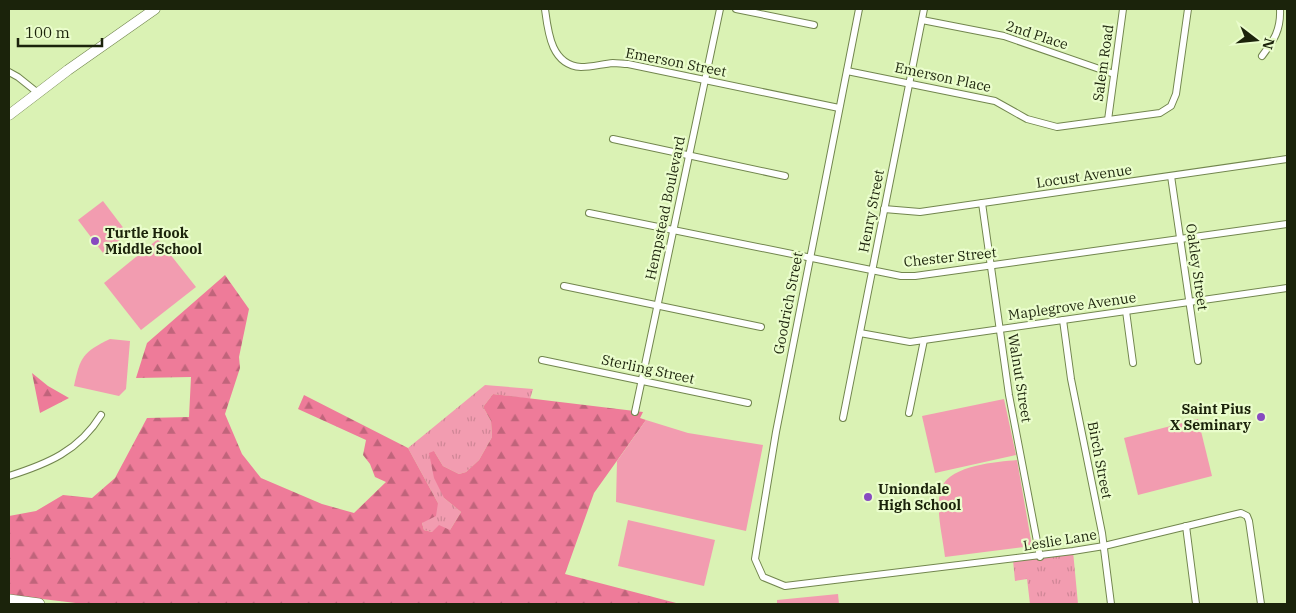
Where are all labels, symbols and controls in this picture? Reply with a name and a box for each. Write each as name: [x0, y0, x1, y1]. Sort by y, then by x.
scale bar: [18, 15, 101, 47]
north arrow: [1231, 15, 1281, 65]
street label: 2nd Place: [1004, 17, 1070, 53]
text: 100 m: [25, 23, 70, 42]
street label: Salem Road: [1089, 23, 1117, 103]
text: N: [1258, 36, 1279, 51]
street label: Emerson Street: [624, 43, 728, 81]
street label: Emerson Place: [893, 58, 993, 96]
street label: Hempstead Boulevard: [641, 134, 689, 282]
street label: Locust Avenue: [1035, 160, 1133, 192]
street label: Henry Street: [854, 168, 888, 254]
street label: Oakley Street: [1182, 222, 1212, 312]
place label: Turtle Hook Middle School: [105, 224, 203, 258]
marker: Turtle Hook Middle School: [89, 235, 101, 247]
street label: Chester Street: [903, 243, 997, 271]
street label: Goodrich Street: [769, 250, 807, 356]
street label: Maplegrove Avenue: [1007, 288, 1137, 324]
street label: Walnut Street: [1004, 332, 1036, 424]
street label: Sterling Street: [600, 350, 696, 388]
place label: Saint Pius X Seminary: [1170, 400, 1251, 434]
marker: Saint Pius X Seminary: [1255, 411, 1267, 423]
street label: Birch Street: [1084, 420, 1116, 500]
place label: Uniondale High School: [878, 480, 961, 514]
marker: Uniondale High School: [862, 491, 874, 503]
street label: Leslie Lane: [1022, 525, 1098, 555]

